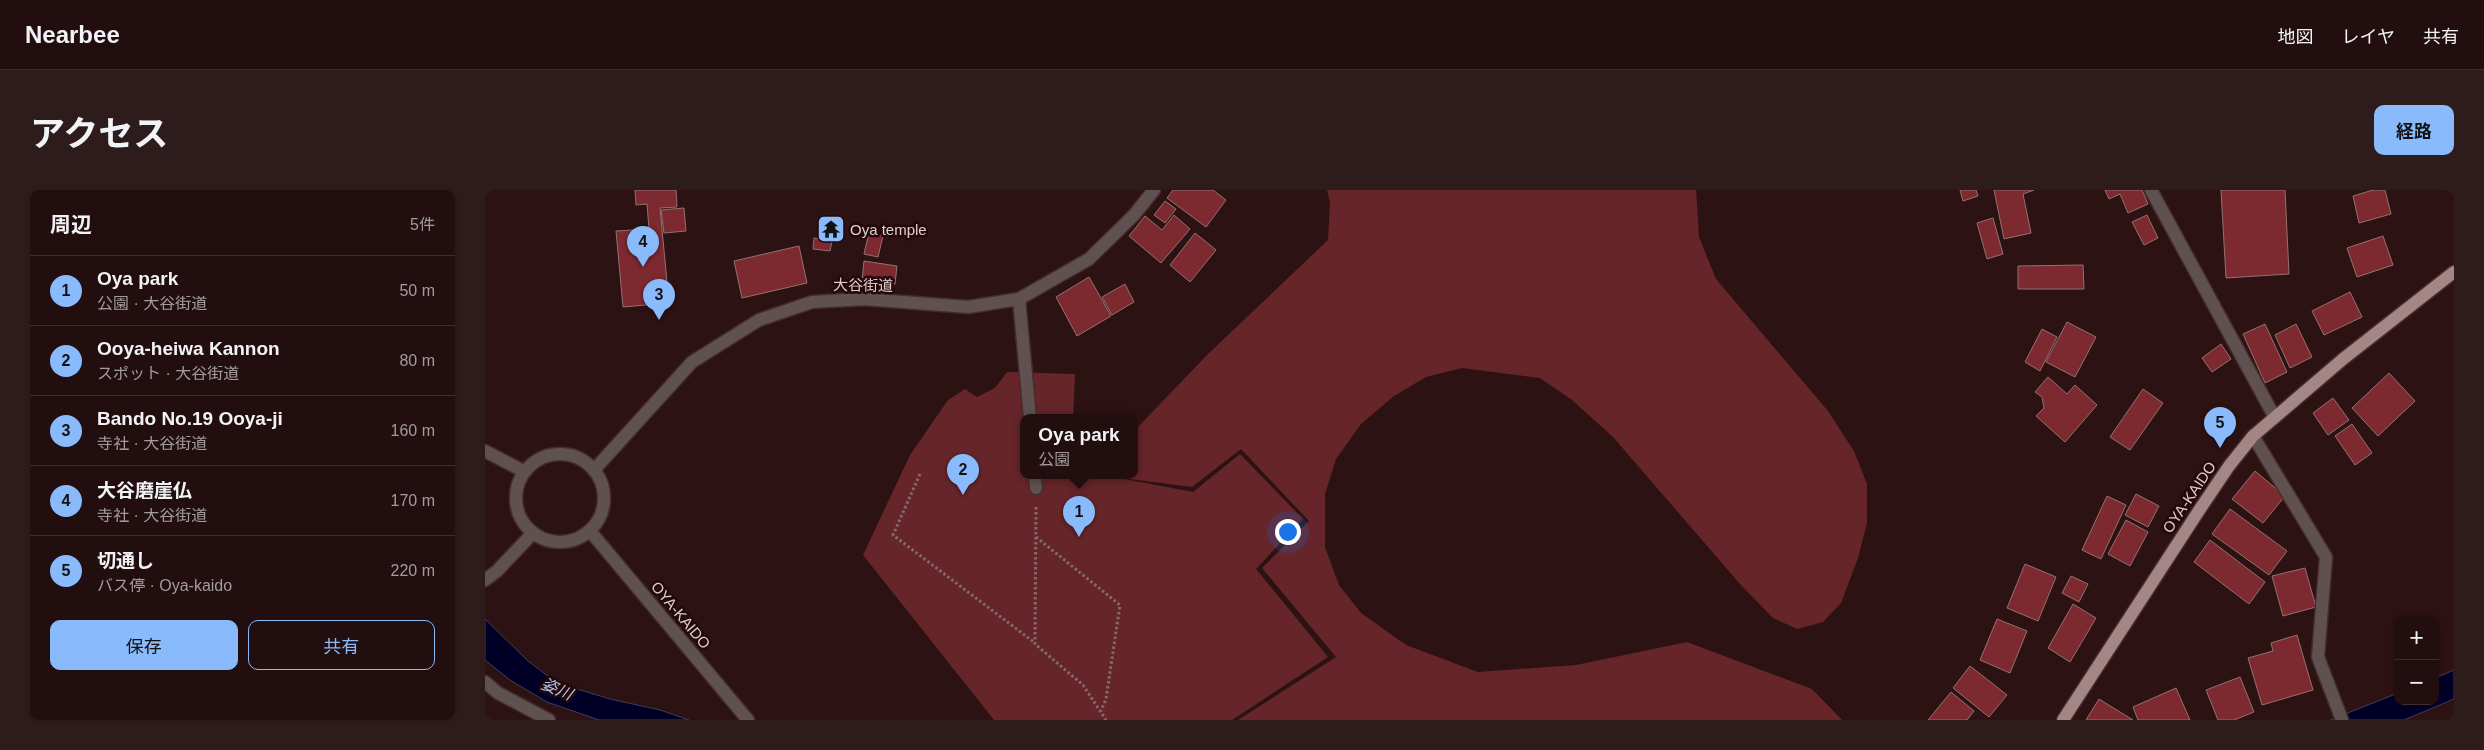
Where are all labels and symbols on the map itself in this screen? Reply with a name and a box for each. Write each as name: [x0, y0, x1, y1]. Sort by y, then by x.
temple icon: Oya temple: [816, 214, 846, 244]
place label: Oya temple: [850, 221, 927, 238]
pin: 4: [627, 226, 659, 267]
street label: 大谷街道: [833, 276, 893, 294]
pin: 3: [643, 279, 675, 320]
pin: 5: [2204, 407, 2236, 448]
pin: 2: [947, 454, 979, 495]
street label: OYA-KAIDO: [2159, 458, 2219, 536]
pin: 1: [1063, 496, 1095, 537]
your location: [1275, 519, 1301, 545]
street label: OYA-KAIDO: [648, 578, 714, 652]
water label: 姿川: [539, 675, 577, 704]

